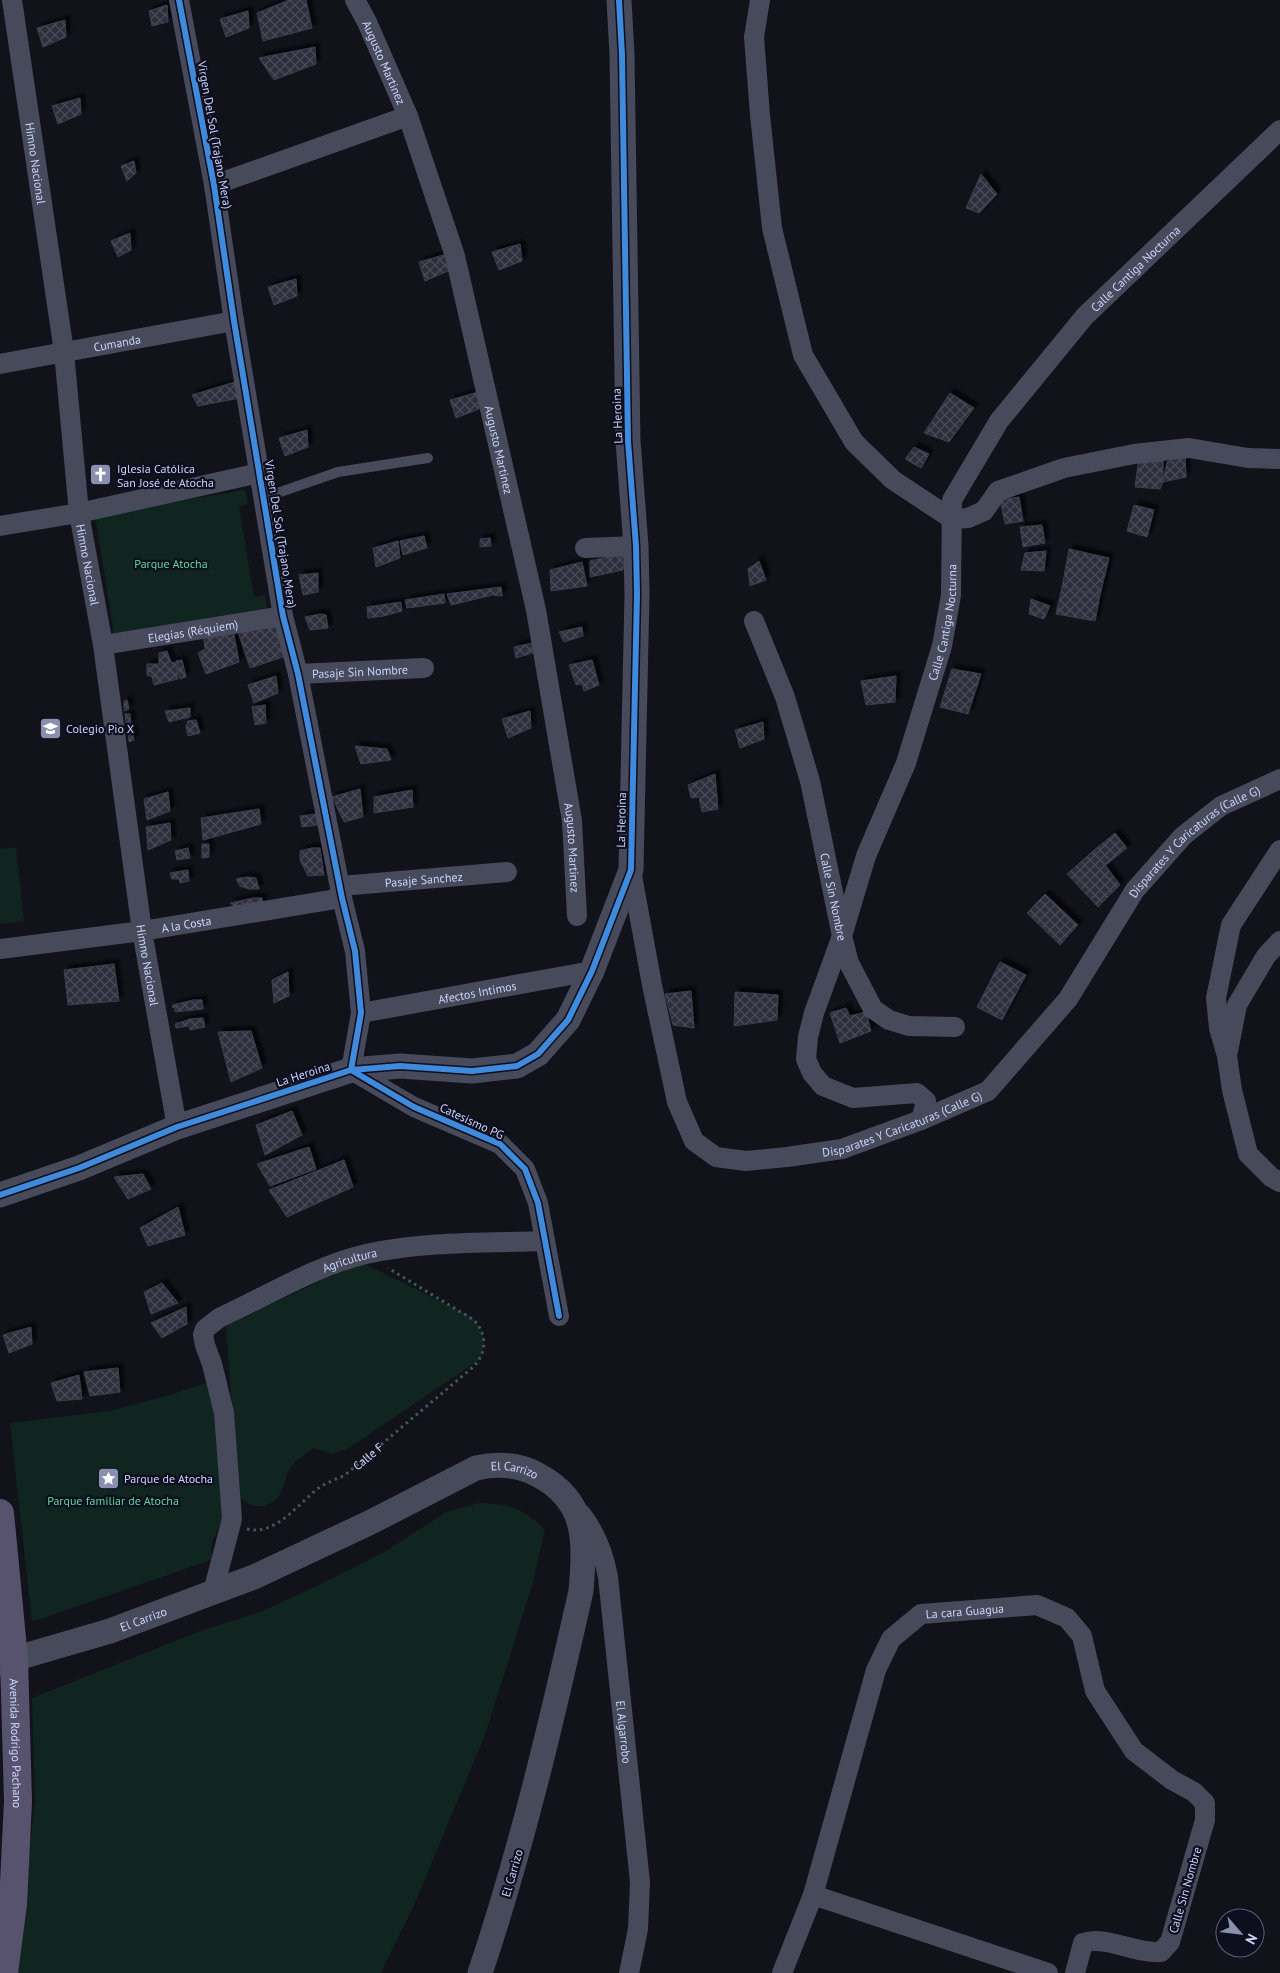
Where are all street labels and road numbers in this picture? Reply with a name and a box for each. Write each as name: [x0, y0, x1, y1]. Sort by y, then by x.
street label: Augusto Martinez: [360, 18, 409, 107]
street label: Virgen Del Sol (Trajano Mera): [194, 59, 235, 210]
street label: Himno Nacional: [23, 121, 50, 206]
street label: Calle Cantiga Nocturna: [1087, 222, 1183, 314]
street label: Cumanda: [92, 331, 142, 354]
street label: La Heroina: [609, 388, 625, 444]
street label: Augusto Martinez: [482, 404, 517, 495]
street label: Virgen Del Sol (Trajano Mera): [262, 458, 300, 609]
street label: Himno Nacional: [74, 523, 103, 607]
street label: Calle Cantiga Nocturna: [924, 564, 959, 682]
street label: Elegías (Réquiem): [147, 616, 239, 645]
street label: Pasaje Sin Nombre: [312, 661, 408, 681]
street label: Disparates Y Caricaturas (Calle G): [1125, 782, 1262, 900]
street label: La Heroina: [613, 792, 629, 848]
street label: Augusto Martinez: [561, 801, 583, 893]
street label: Calle Sin Nombre: [818, 852, 850, 942]
street label: Pasaje Sanchez: [384, 868, 463, 890]
street label: A la Costa: [160, 912, 212, 935]
street label: Himno Nacional: [134, 923, 163, 1008]
street label: Afectos Intimos: [437, 977, 518, 1006]
street label: La Heroina: [274, 1058, 332, 1090]
street label: Disparates Y Caricaturas (Calle G): [821, 1087, 984, 1159]
street label: Catesismo PG: [437, 1100, 507, 1142]
street label: Agricultura: [320, 1244, 378, 1275]
street label: Calle F: [349, 1439, 386, 1473]
street label: El Carrizo: [490, 1458, 541, 1482]
street label: La cara Guagua: [925, 1600, 1005, 1621]
street label: El Carrizo: [118, 1603, 169, 1634]
street label: Avenida Rodrigo Pachano: [7, 1678, 26, 1809]
street label: El Algarrobo: [613, 1700, 635, 1764]
street label: Calle Sin Nombre: [1165, 1845, 1205, 1935]
street label: El Carrizo: [498, 1848, 526, 1898]

